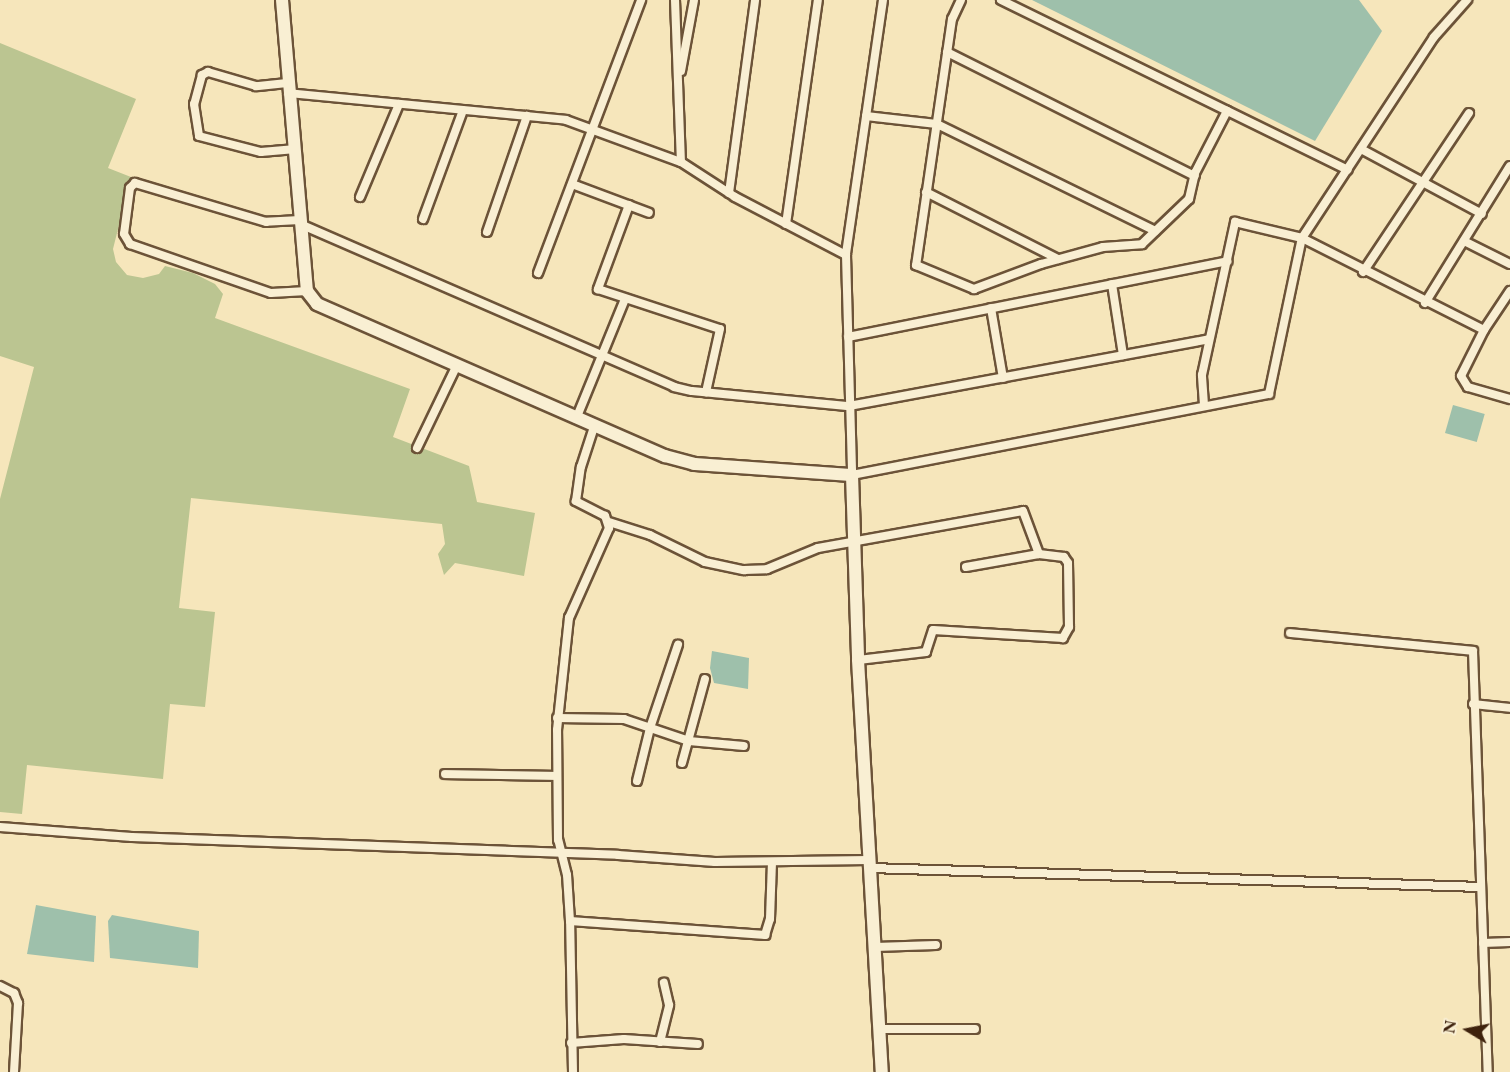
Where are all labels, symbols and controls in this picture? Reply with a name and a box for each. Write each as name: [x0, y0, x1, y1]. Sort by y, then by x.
north arrow: [1438, 1000, 1498, 1060]
text: N: [1438, 1019, 1461, 1035]

